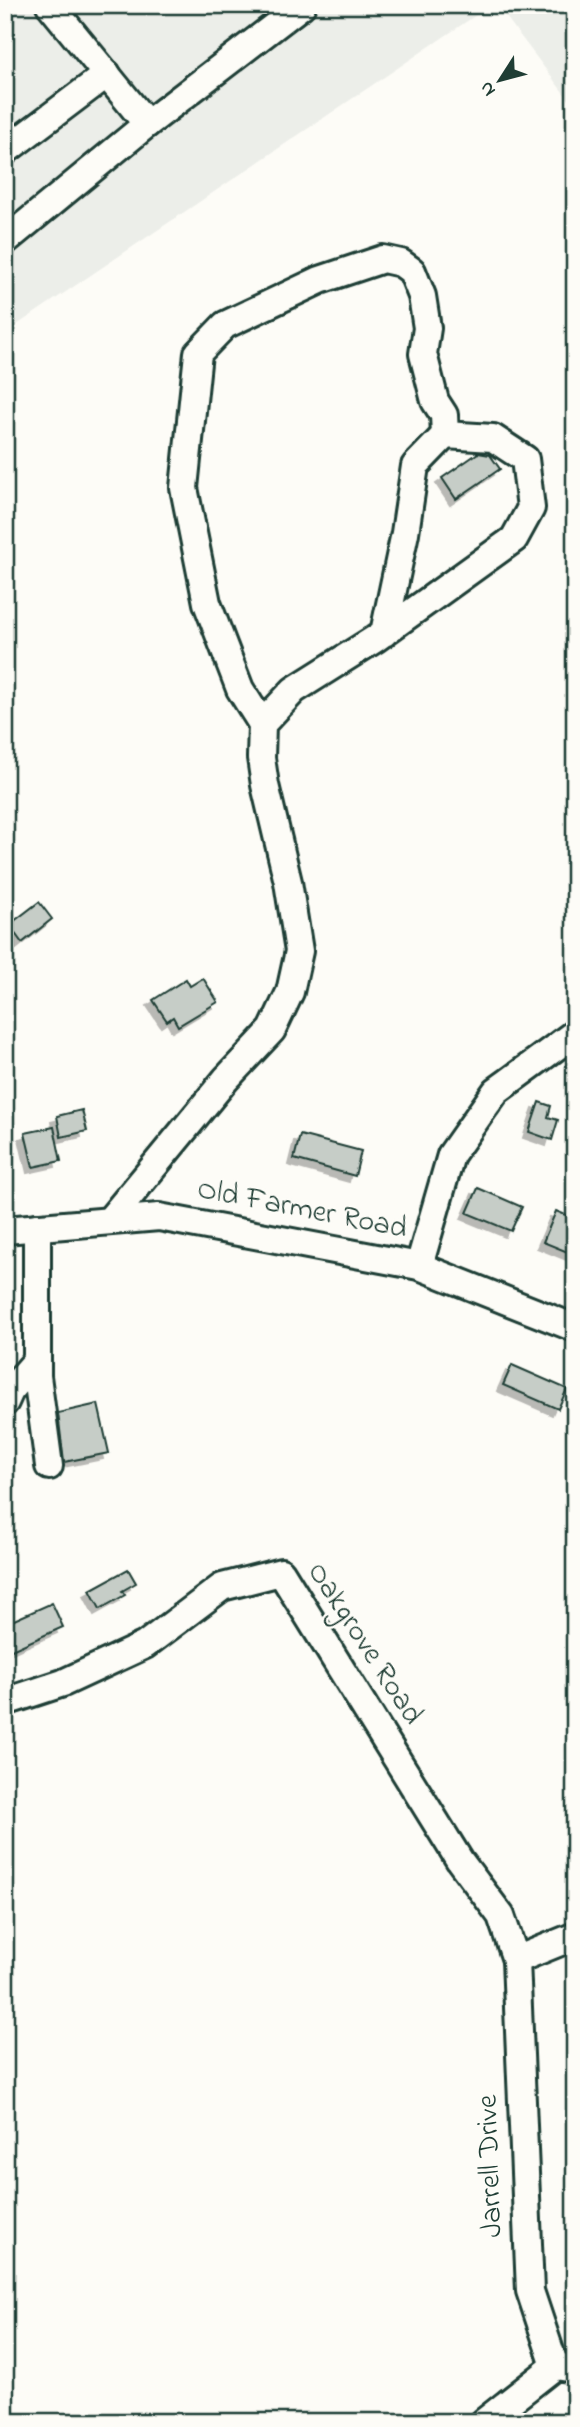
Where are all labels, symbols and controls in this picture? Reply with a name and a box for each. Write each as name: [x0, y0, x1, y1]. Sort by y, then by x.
north arrow: [464, 46, 534, 116]
text: N: [473, 75, 503, 102]
street label: Old Farmer Road: [193, 1168, 411, 1252]
street label: Oakgrove Road: [295, 1554, 433, 1734]
street label: Jarrell Drive: [466, 2093, 515, 2238]

